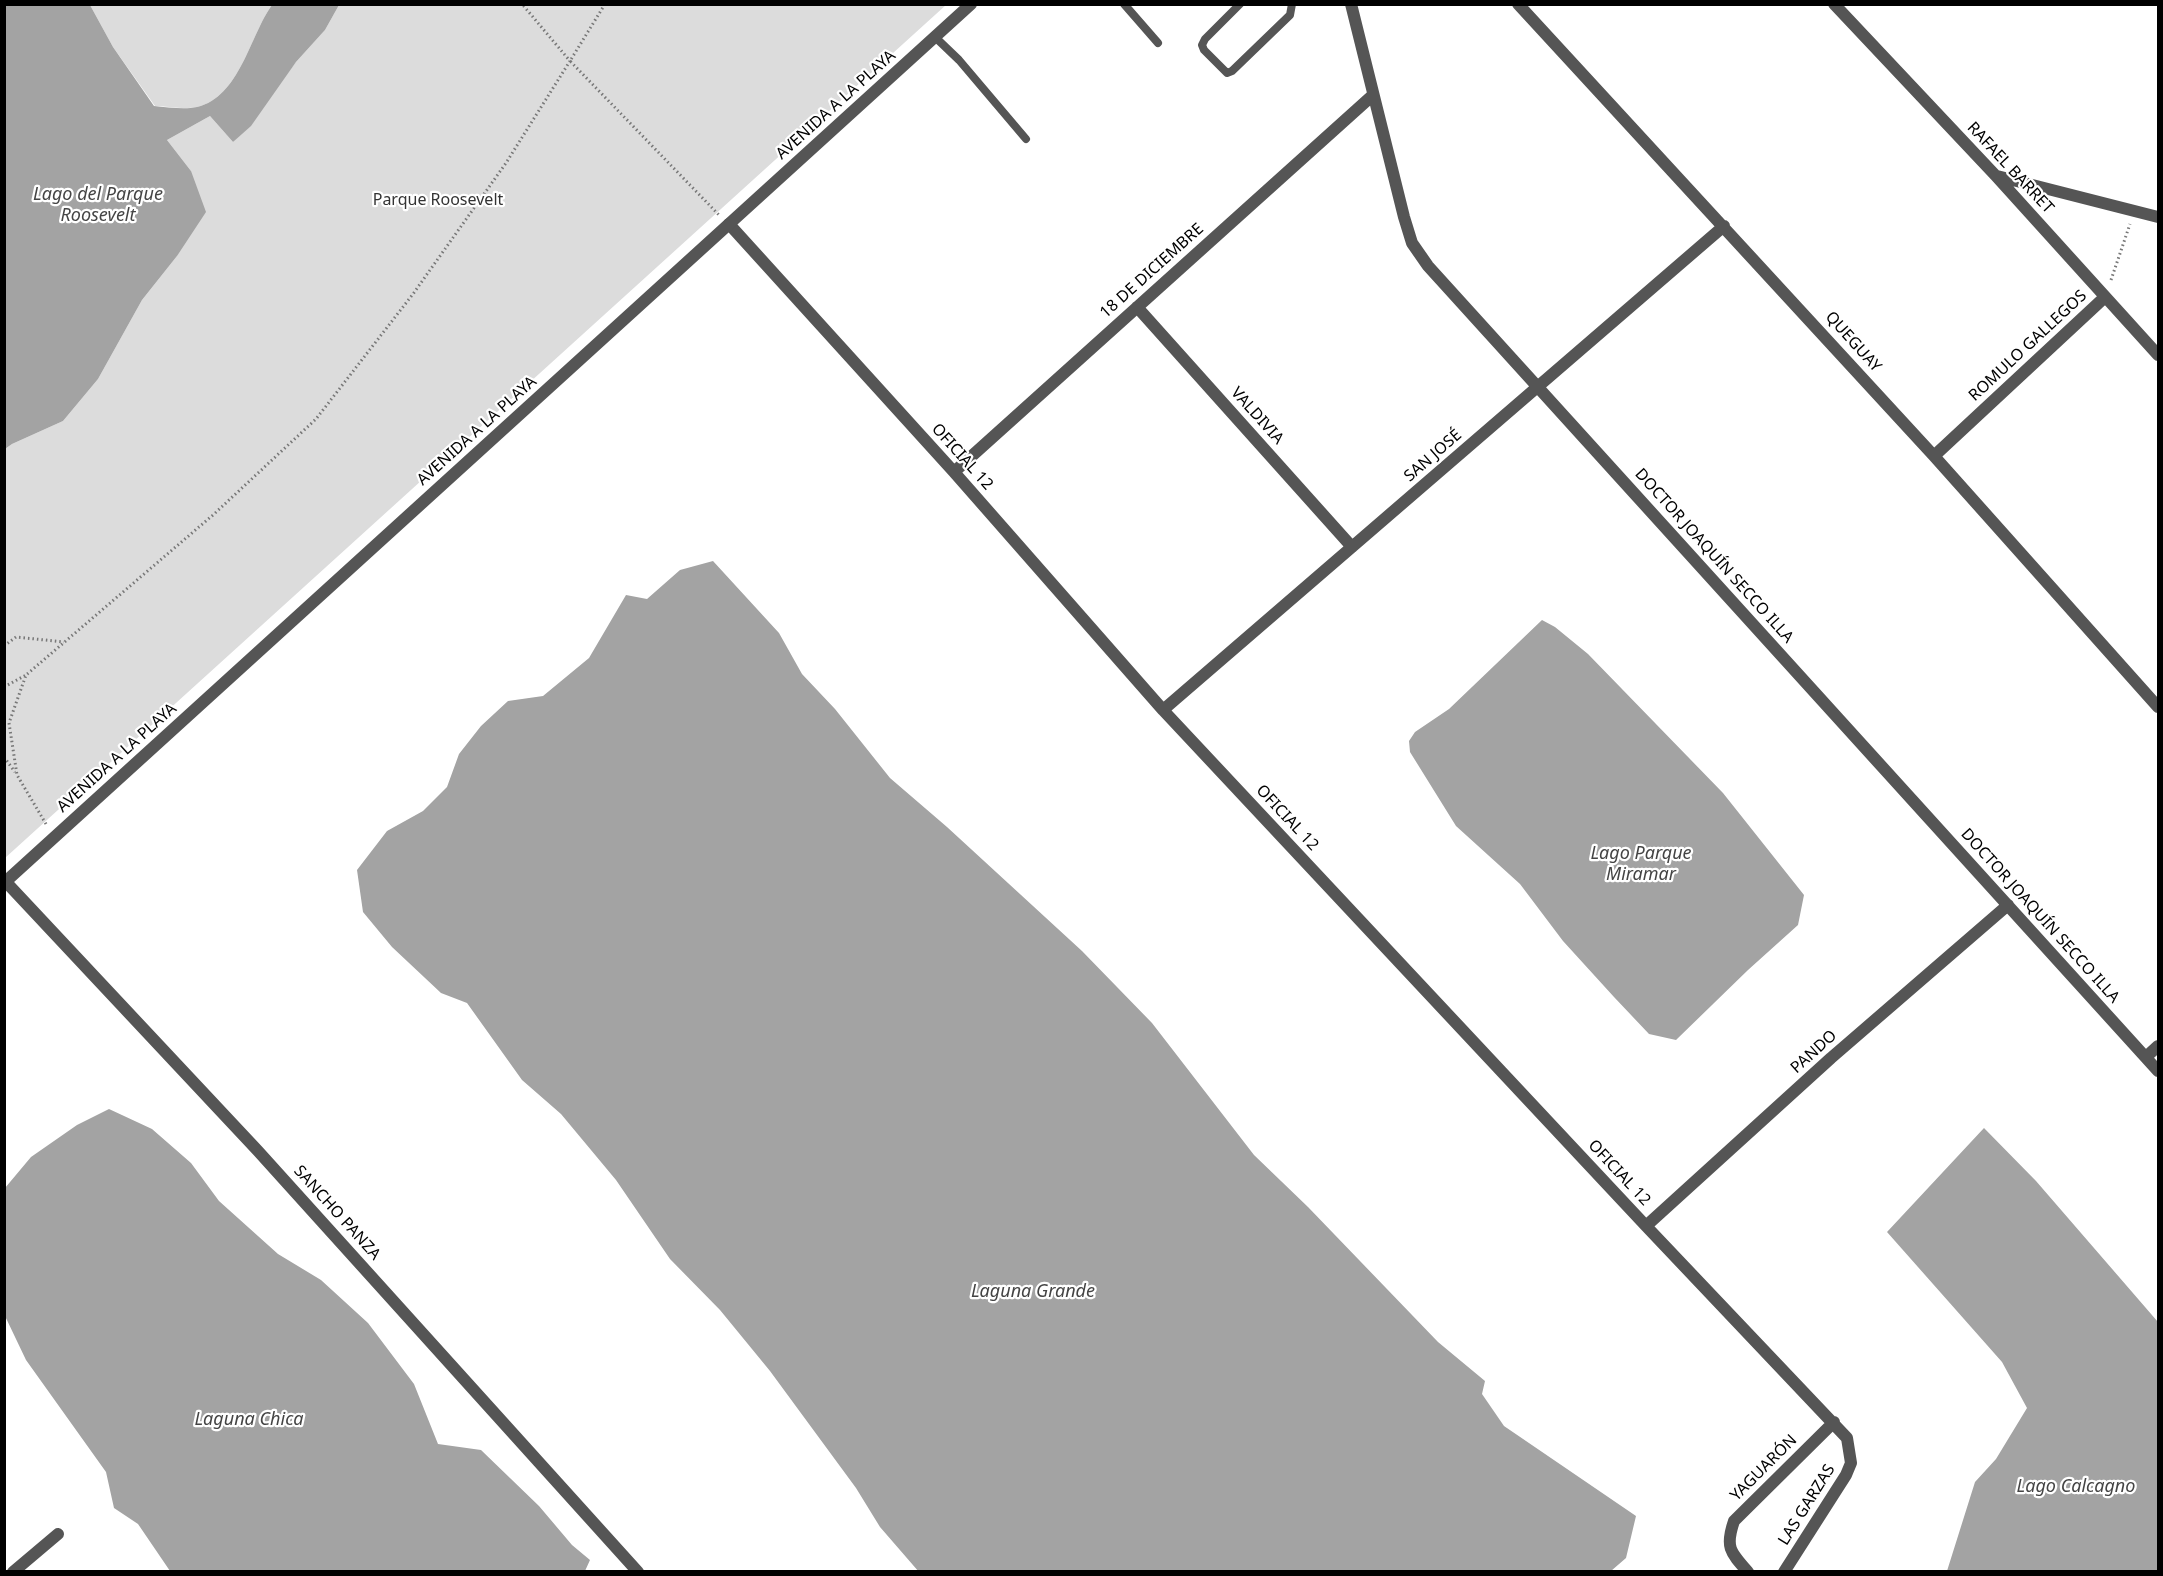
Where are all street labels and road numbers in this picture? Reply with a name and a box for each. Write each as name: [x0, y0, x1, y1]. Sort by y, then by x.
street label: AVENIDA A LA PLAYA: [772, 46, 900, 164]
street label: RAFAEL BARRET: [1963, 118, 2057, 218]
street label: 18 DE DICIEMBRE: [1096, 220, 1208, 322]
street label: ROMULO GALLEGOS: [1965, 287, 2091, 405]
street label: QUEGUAY: [1821, 308, 1885, 376]
street label: AVENIDA A LA PLAYA: [413, 372, 541, 490]
street label: VALDIVIA: [1226, 384, 1288, 448]
street label: OFICIAL 12: [927, 420, 997, 494]
street label: SAN JOSÉ: [1400, 426, 1466, 486]
street label: DOCTOR JOAQUÍN SECCO ILLA: [1631, 465, 1797, 647]
street label: AVENIDA A LA PLAYA: [53, 699, 181, 817]
street label: OFICIAL 12: [1252, 781, 1322, 855]
street label: DOCTOR JOAQUÍN SECCO ILLA: [1957, 825, 2123, 1007]
street label: PANDO: [1787, 1026, 1841, 1078]
street label: OFICIAL 12: [1584, 1136, 1654, 1210]
street label: SANCHO PANZA: [290, 1162, 384, 1264]
street label: YAGUARÓN: [1727, 1431, 1801, 1505]
street label: LAS GARZAS: [1775, 1461, 1839, 1549]

